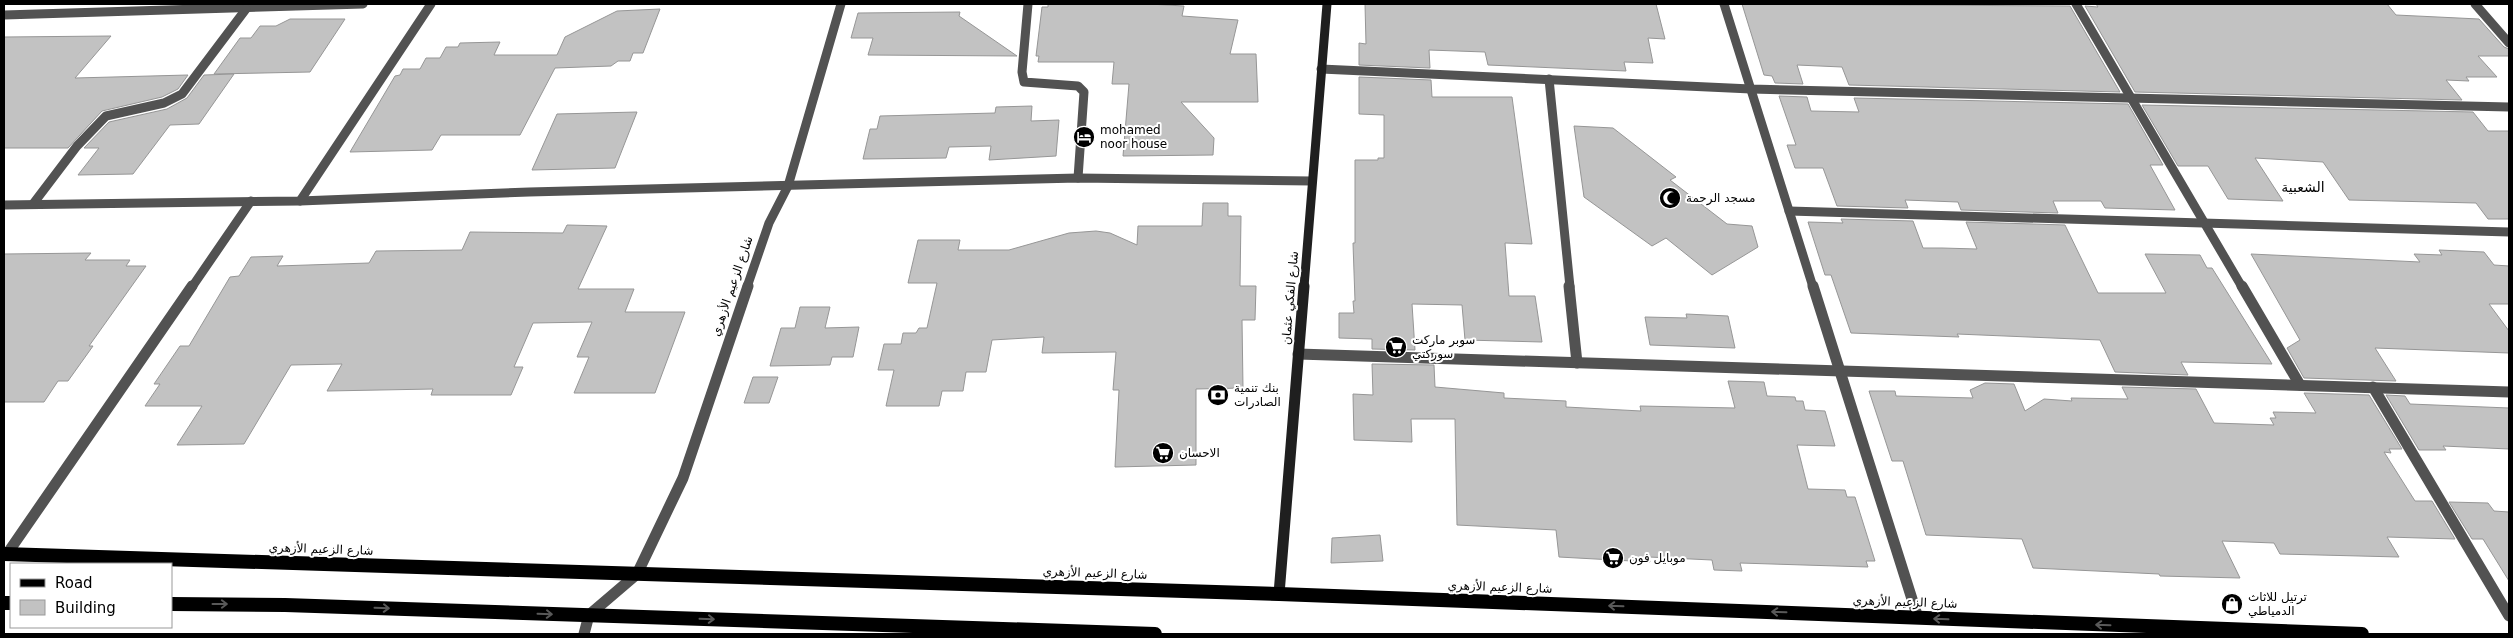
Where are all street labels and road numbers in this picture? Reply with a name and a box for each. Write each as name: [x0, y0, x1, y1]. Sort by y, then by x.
street label: شارع الزعيم الأزهري: [707, 234, 757, 338]
street label: شارع الفكي عثمان: [1279, 250, 1302, 346]
street label: شارع الزعيم الأزهري: [268, 539, 374, 559]
street label: شارع الزعيم الأزهري: [1042, 563, 1148, 583]
street label: شارع الزعيم الأزهري: [1447, 577, 1553, 597]
street label: شارع الزعيم الأزهري: [1852, 592, 1958, 612]

